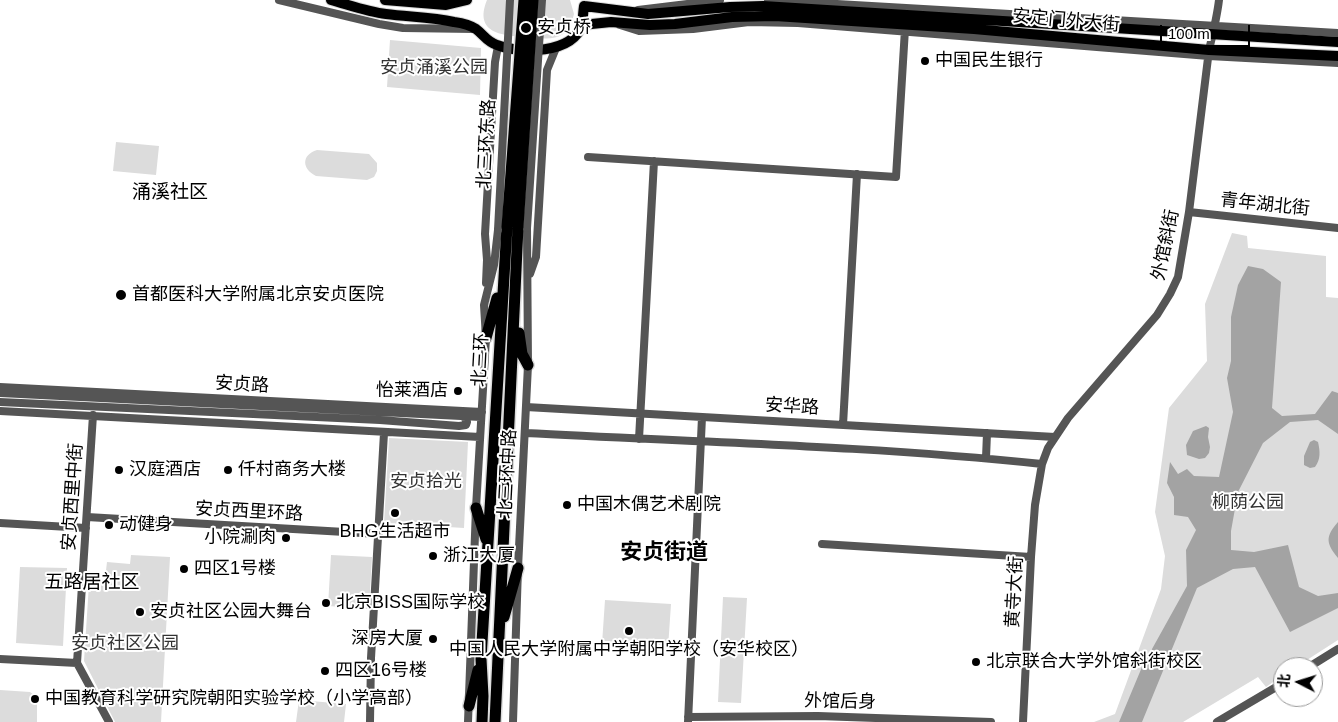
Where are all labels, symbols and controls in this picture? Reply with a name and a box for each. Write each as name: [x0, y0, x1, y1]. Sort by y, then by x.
street label: 安定门外大街: [1011, 6, 1121, 36]
scale bar: [1163, 15, 1253, 47]
place label: 安贞桥: [537, 17, 591, 39]
marker: 安贞桥: [519, 21, 533, 35]
text: 100 m: [1168, 25, 1210, 42]
place label: 中国民生银行: [935, 50, 1043, 72]
marker: 中国民生银行: [919, 55, 931, 67]
park label: 安贞涌溪公园: [380, 57, 488, 79]
street label: 北三环东路: [474, 98, 500, 190]
district label: 涌溪社区: [132, 182, 208, 204]
street label: 青年湖北街: [1219, 190, 1311, 220]
street label: 外馆斜街: [1148, 208, 1184, 282]
place label: 首都医科大学附属北京安贞医院: [132, 284, 384, 306]
marker: 首都医科大学附属北京安贞医院: [114, 288, 128, 302]
street label: 北三环: [469, 332, 493, 388]
street label: 安贞路: [214, 373, 270, 397]
place label: 怡莱酒店: [376, 380, 448, 402]
marker: 怡莱酒店: [452, 385, 464, 397]
street label: 安华路: [764, 395, 820, 419]
street label: 北三环中路: [495, 428, 521, 520]
street label: 安贞西里中街: [58, 442, 88, 552]
place label: 汉庭酒店: [129, 459, 201, 481]
place label: 仟村商务大楼: [238, 459, 346, 481]
marker: 汉庭酒店: [113, 464, 125, 476]
marker: 仟村商务大楼: [222, 464, 234, 476]
park label: 安贞拾光: [390, 471, 462, 493]
park label: 柳荫公园: [1212, 492, 1284, 514]
place label: 中国木偶艺术剧院: [577, 494, 721, 516]
street label: 安贞西里环路: [195, 498, 303, 526]
marker: 中国木偶艺术剧院: [561, 499, 573, 511]
marker: BHG生活超市: [389, 507, 401, 519]
place label: 动健身: [119, 514, 173, 536]
marker: 动健身: [103, 519, 115, 531]
place label: BHG生活超市: [339, 521, 451, 543]
place label: 小院涮肉: [204, 527, 276, 549]
marker: 小院涮肉: [280, 532, 292, 544]
district label: 安贞街道: [620, 540, 708, 566]
place label: 浙江大厦: [443, 545, 515, 567]
marker: 浙江大厦: [427, 550, 439, 562]
street label: 黄寺大街: [1002, 555, 1028, 629]
place label: 四区1号楼: [194, 558, 276, 580]
marker: 四区1号楼: [178, 563, 190, 575]
district label: 五路居社区: [45, 572, 139, 594]
place label: 北京BISS国际学校: [336, 592, 485, 614]
marker: 北京BISS国际学校: [320, 597, 332, 609]
place label: 安贞社区公园大舞台: [150, 601, 312, 623]
marker: 安贞社区公园大舞台: [134, 606, 146, 618]
marker: 中国人民大学附属中学朝阳学校（安华校区）: [623, 625, 635, 637]
place label: 深房大厦: [351, 628, 423, 650]
park label: 安贞社区公园: [71, 633, 179, 655]
marker: 深房大厦: [427, 633, 439, 645]
place label: 中国人民大学附属中学朝阳学校（安华校区）: [449, 639, 809, 661]
place label: 北京联合大学外馆斜街校区: [986, 651, 1202, 673]
marker: 北京联合大学外馆斜街校区: [970, 656, 982, 668]
north arrow: [1273, 657, 1323, 707]
place label: 四区16号楼: [335, 660, 427, 682]
marker: 四区16号楼: [319, 665, 331, 677]
text: 北: [1275, 673, 1293, 688]
place label: 中国教育科学研究院朝阳实验学校（小学高部）: [45, 688, 423, 710]
street label: 外馆后身: [804, 691, 876, 713]
marker: 中国教育科学研究院朝阳实验学校（小学高部）: [29, 693, 41, 705]

